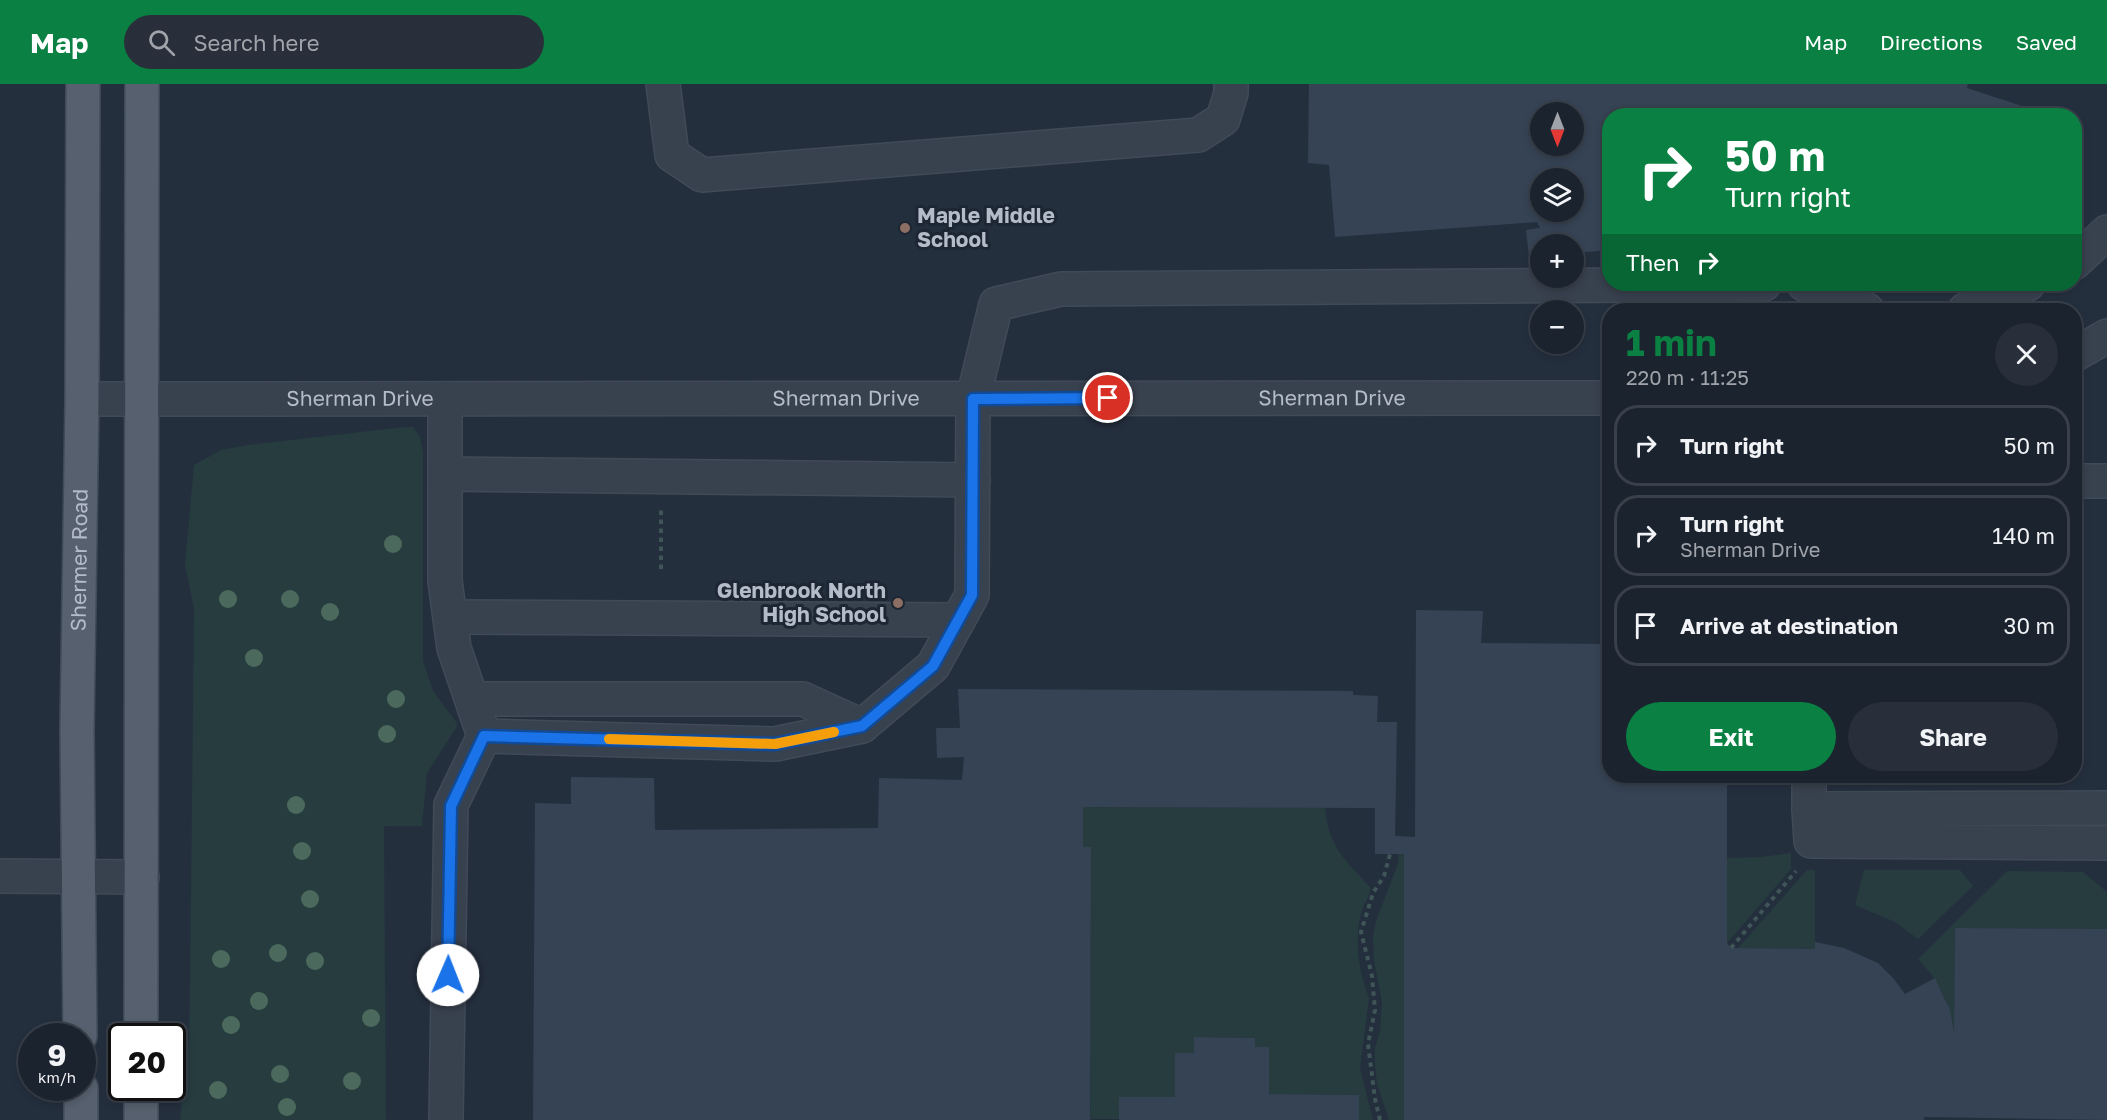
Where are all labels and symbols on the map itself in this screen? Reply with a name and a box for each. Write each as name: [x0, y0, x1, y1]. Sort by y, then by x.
north arrow: [1530, 102, 1584, 156]
place label: Maple Middle School: [917, 202, 1055, 252]
marker: Maple Middle School: [898, 221, 912, 235]
pin: [1082, 372, 1133, 423]
street label: Sherman Drive: [772, 384, 920, 411]
street label: Sherman Drive: [1258, 384, 1406, 410]
street label: Sherman Drive: [286, 385, 434, 411]
street label: Shermer Road: [64, 489, 93, 631]
place label: Glenbrook North High School: [717, 577, 886, 627]
marker: Glenbrook North High School: [891, 596, 905, 610]
position arrow: [416, 943, 480, 1007]
speed limit sign: 20: [108, 1023, 186, 1101]

